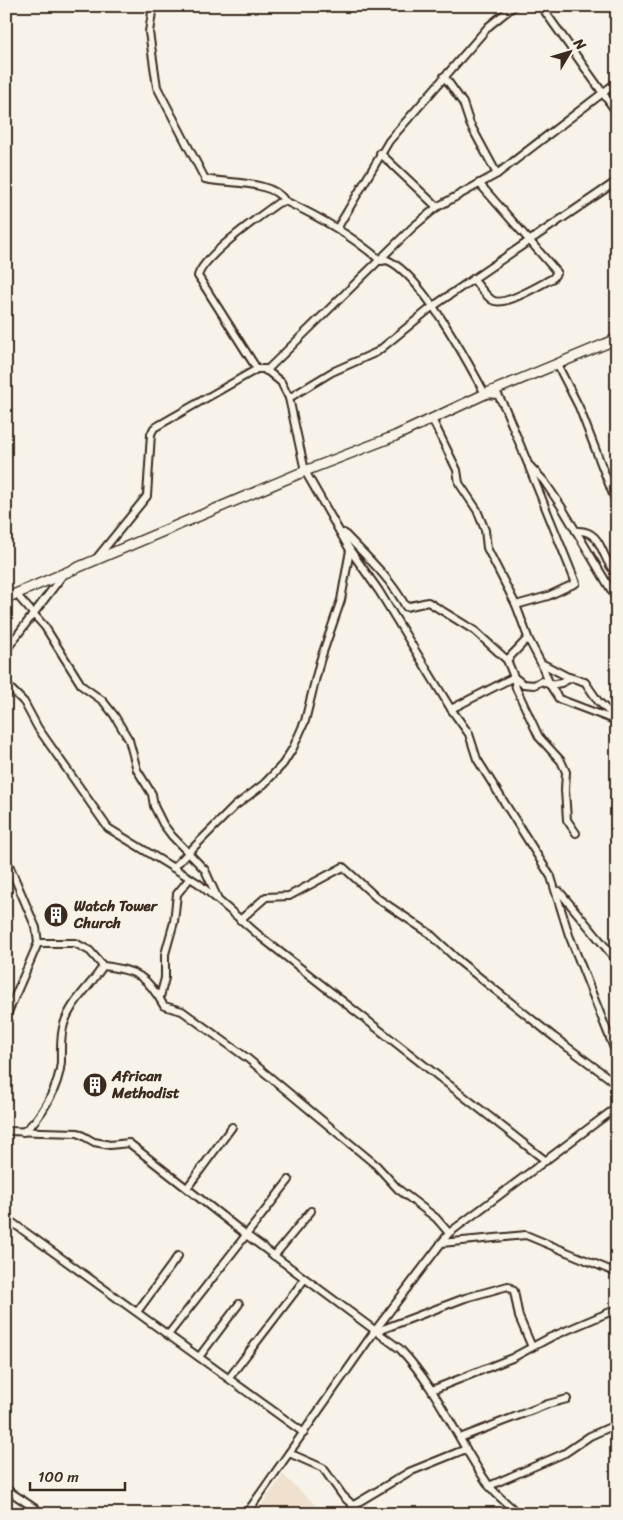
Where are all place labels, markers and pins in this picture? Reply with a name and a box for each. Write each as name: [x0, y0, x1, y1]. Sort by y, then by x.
place label: Watch Tower Church: [73, 893, 159, 936]
building icon: Watch Tower Church: [43, 902, 69, 928]
place label: African Methodist: [111, 1063, 180, 1106]
building icon: African Methodist: [82, 1072, 108, 1098]

